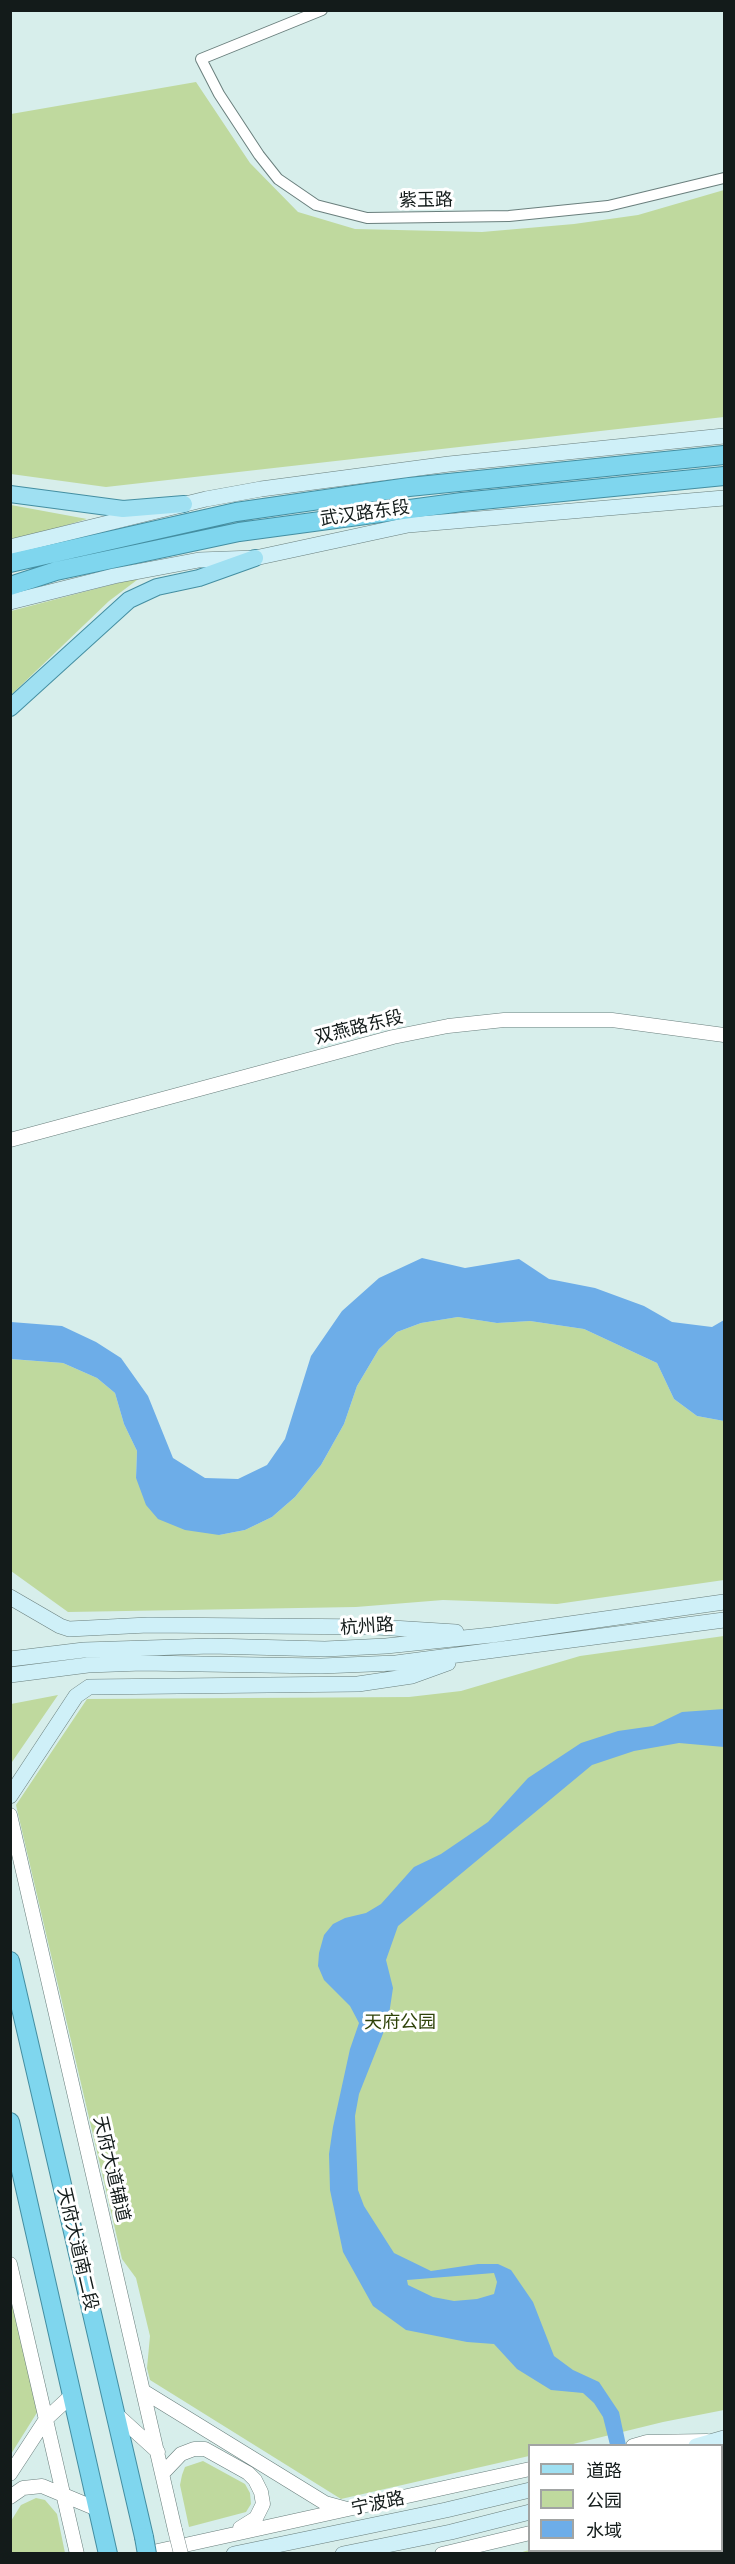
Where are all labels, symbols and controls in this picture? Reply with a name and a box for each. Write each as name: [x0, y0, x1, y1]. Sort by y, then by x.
street label: 紫玉路: [399, 190, 453, 212]
street label: 武汉路东段: [319, 497, 411, 531]
street label: 双燕路东段: [313, 1007, 405, 1049]
street label: 杭州路: [339, 1614, 395, 1640]
park label: 天府公园: [364, 2012, 436, 2034]
street label: 天府大道辅道: [88, 2114, 134, 2224]
street label: 天府大道南二段: [52, 2185, 102, 2313]
legend: [528, 2444, 723, 2552]
text: 道路: [586, 2459, 622, 2482]
street label: 宁波路: [349, 2488, 407, 2520]
text: 公园: [586, 2489, 622, 2512]
text: 水域: [586, 2519, 622, 2542]

